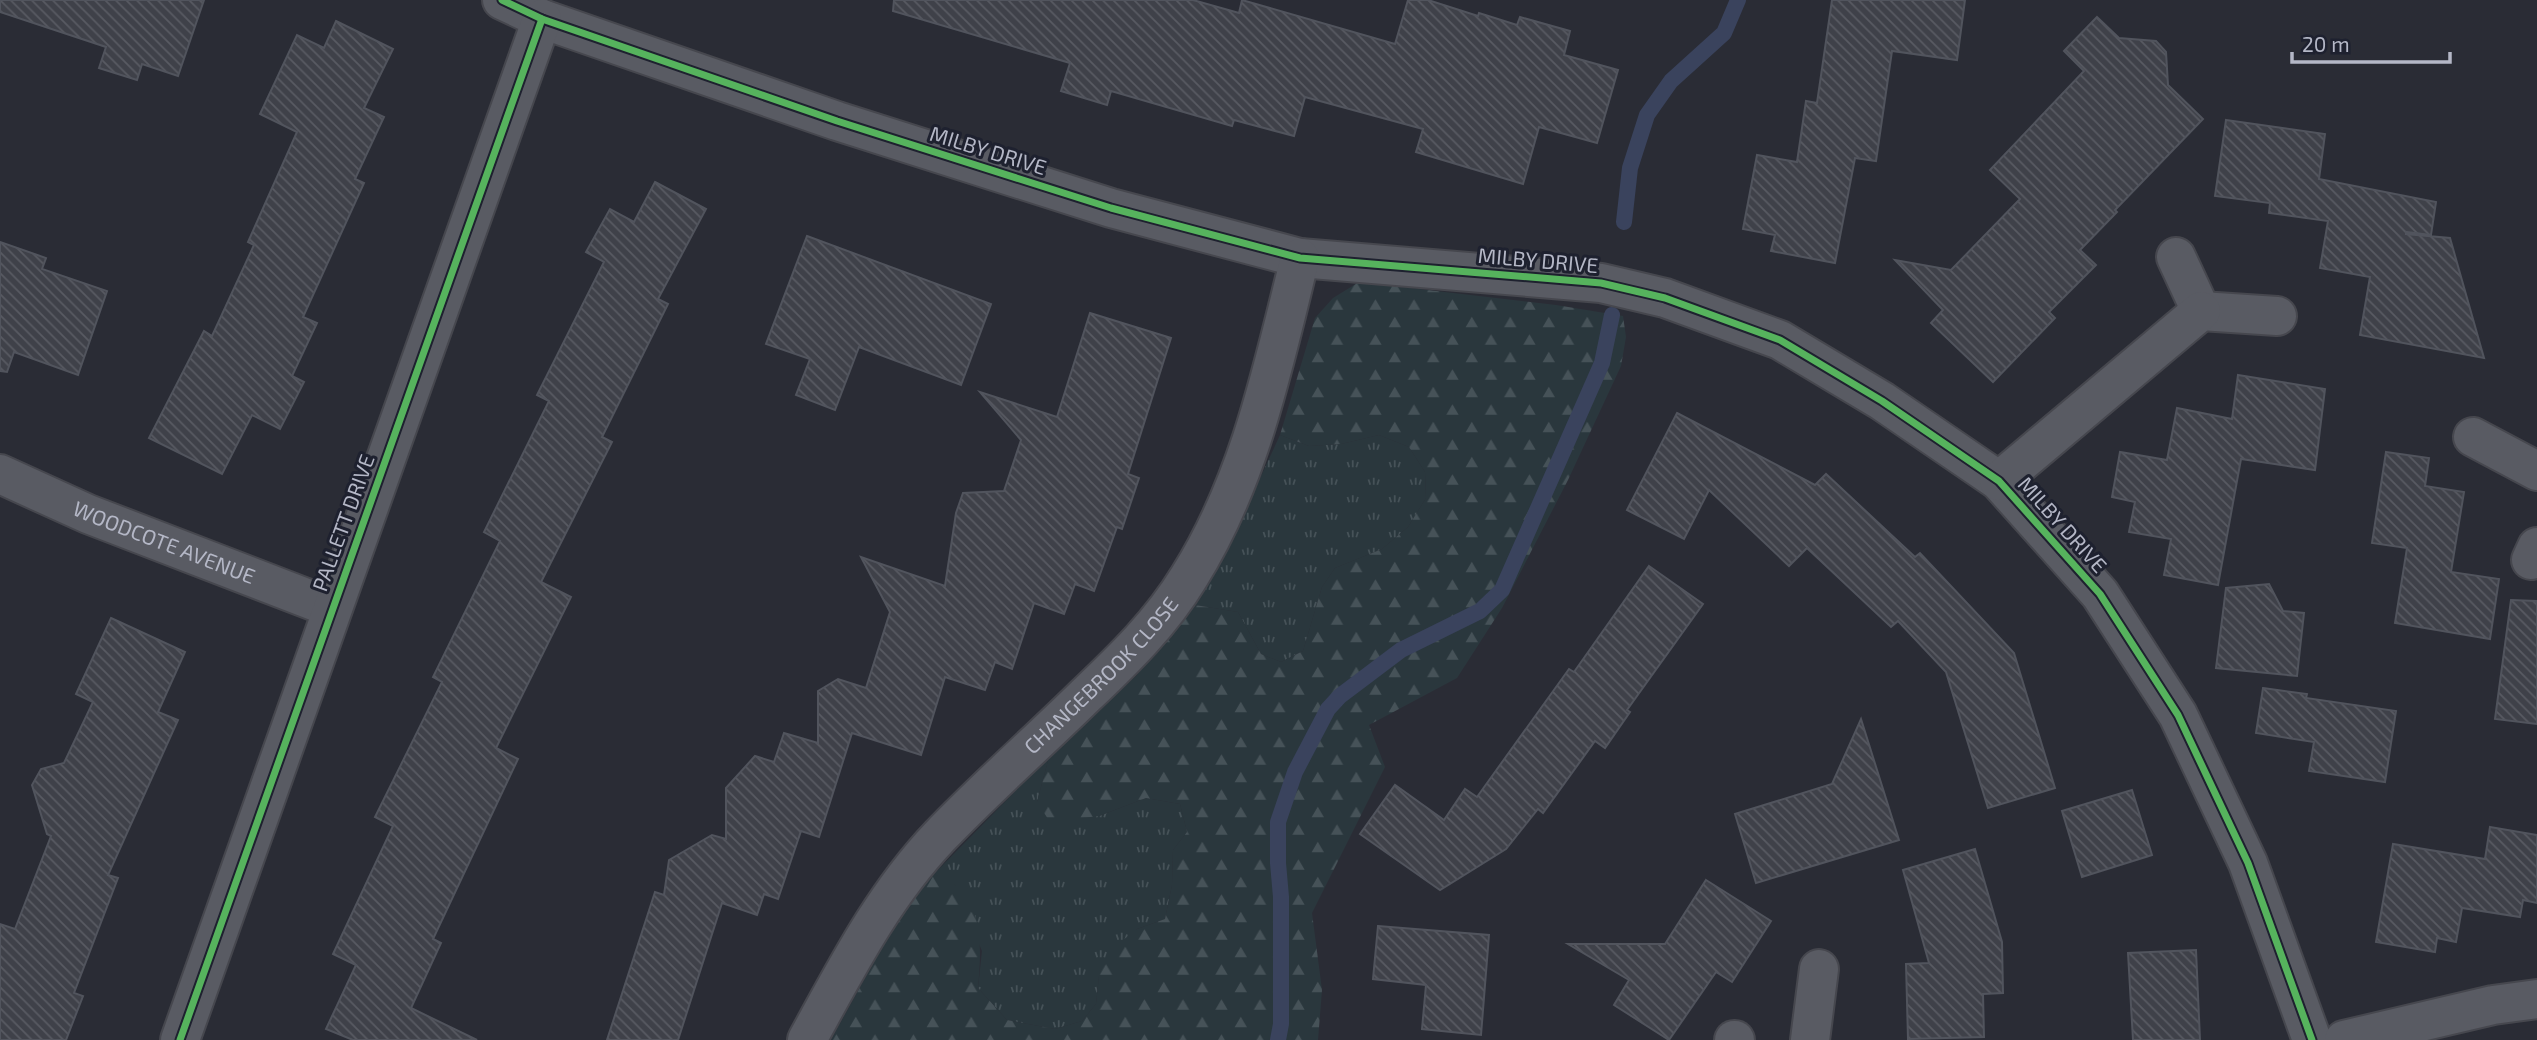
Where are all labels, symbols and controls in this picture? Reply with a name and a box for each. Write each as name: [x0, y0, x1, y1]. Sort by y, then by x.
scale bar: [2292, 21, 2450, 65]
text: 20 m: [2302, 31, 2350, 56]
street label: MILBY DRIVE: [927, 120, 1050, 179]
street label: MILBY DRIVE: [1477, 242, 1599, 277]
street label: PALLETT DRIVE: [306, 451, 379, 594]
street label: MILBY DRIVE: [2013, 471, 2113, 577]
street label: WOODCOTE AVENUE: [70, 495, 259, 588]
street label: CHANGEBROOK CLOSE: [1018, 592, 1183, 758]

